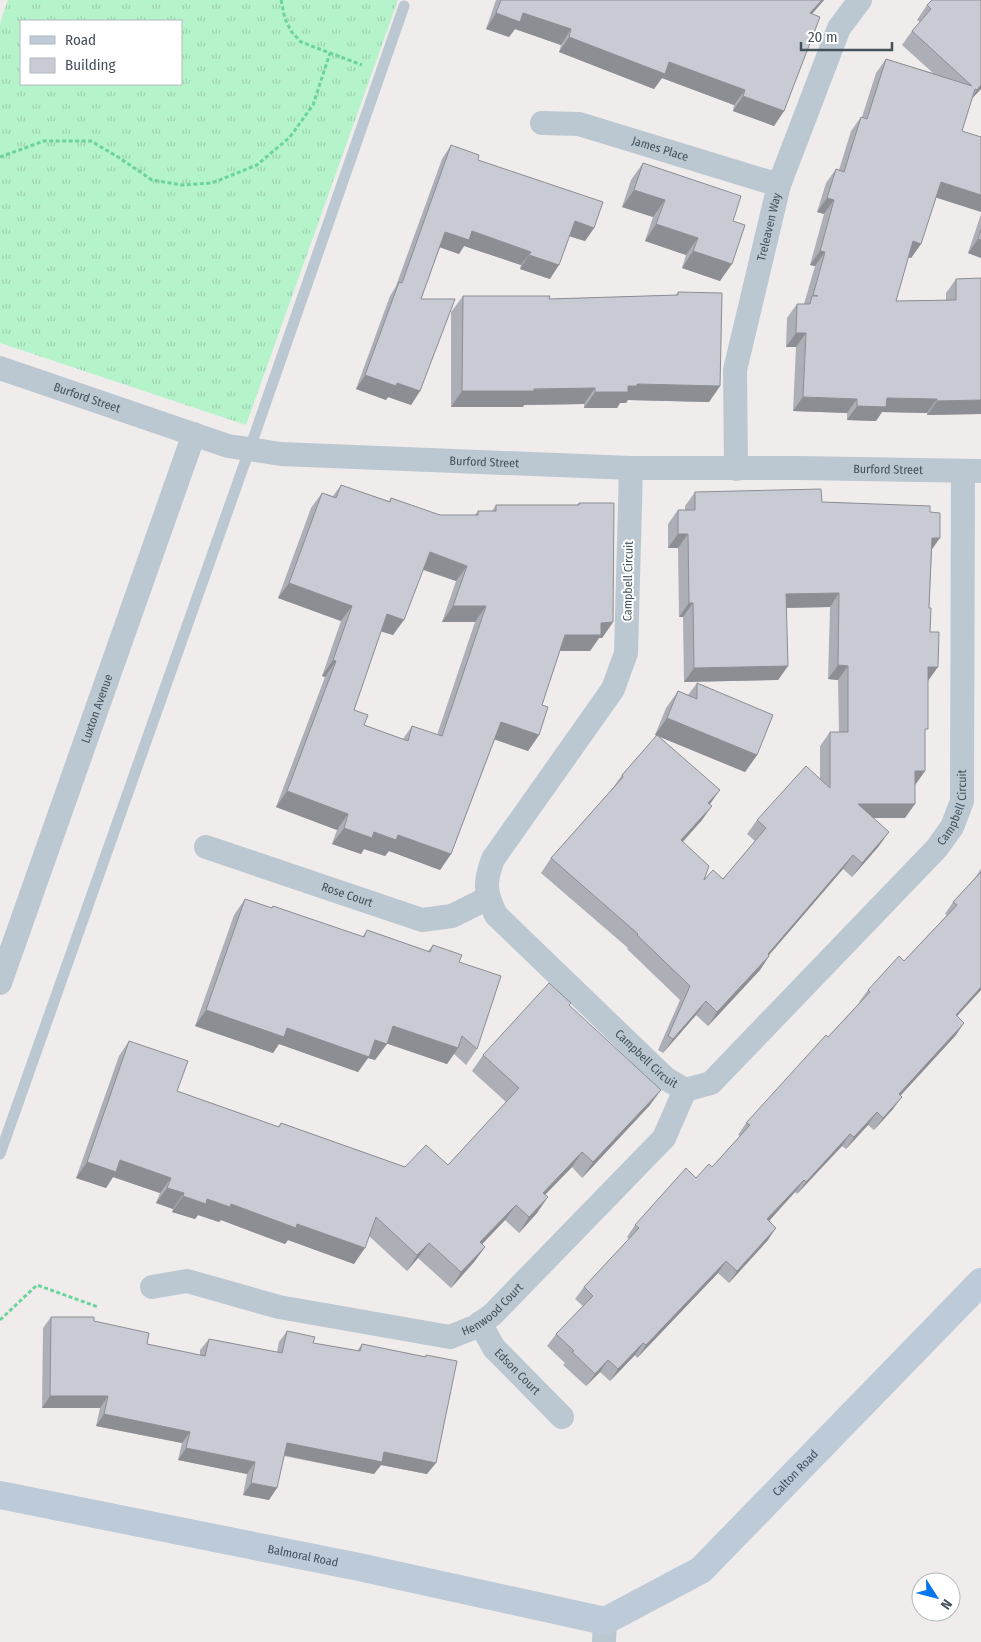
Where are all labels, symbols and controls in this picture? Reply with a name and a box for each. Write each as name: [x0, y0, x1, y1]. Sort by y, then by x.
legend: [20, 20, 182, 85]
scale bar: [801, 20, 892, 52]
text: 20 m: [808, 28, 838, 46]
text: Road: [65, 31, 96, 49]
text: Building: [65, 56, 116, 74]
street label: James Place: [630, 134, 690, 164]
street label: Treleaven Way: [754, 191, 784, 263]
street label: Burford Street: [52, 380, 122, 416]
street label: Burford Street: [449, 454, 519, 471]
street label: Burford Street: [853, 462, 923, 477]
street label: Campbell Circuit: [620, 541, 636, 621]
street label: Luxton Avenue: [78, 672, 116, 745]
street label: Campbell Circuit: [934, 769, 969, 848]
street label: Rose Court: [320, 880, 375, 910]
street label: Campbell Circuit: [612, 1027, 680, 1091]
street label: Henwood Court: [460, 1280, 526, 1339]
street label: Edson Court: [492, 1346, 543, 1398]
street label: Calton Road: [770, 1447, 821, 1499]
street label: Balmoral Road: [267, 1542, 339, 1570]
north arrow: [911, 1572, 961, 1622]
text: N: [937, 1596, 955, 1613]

